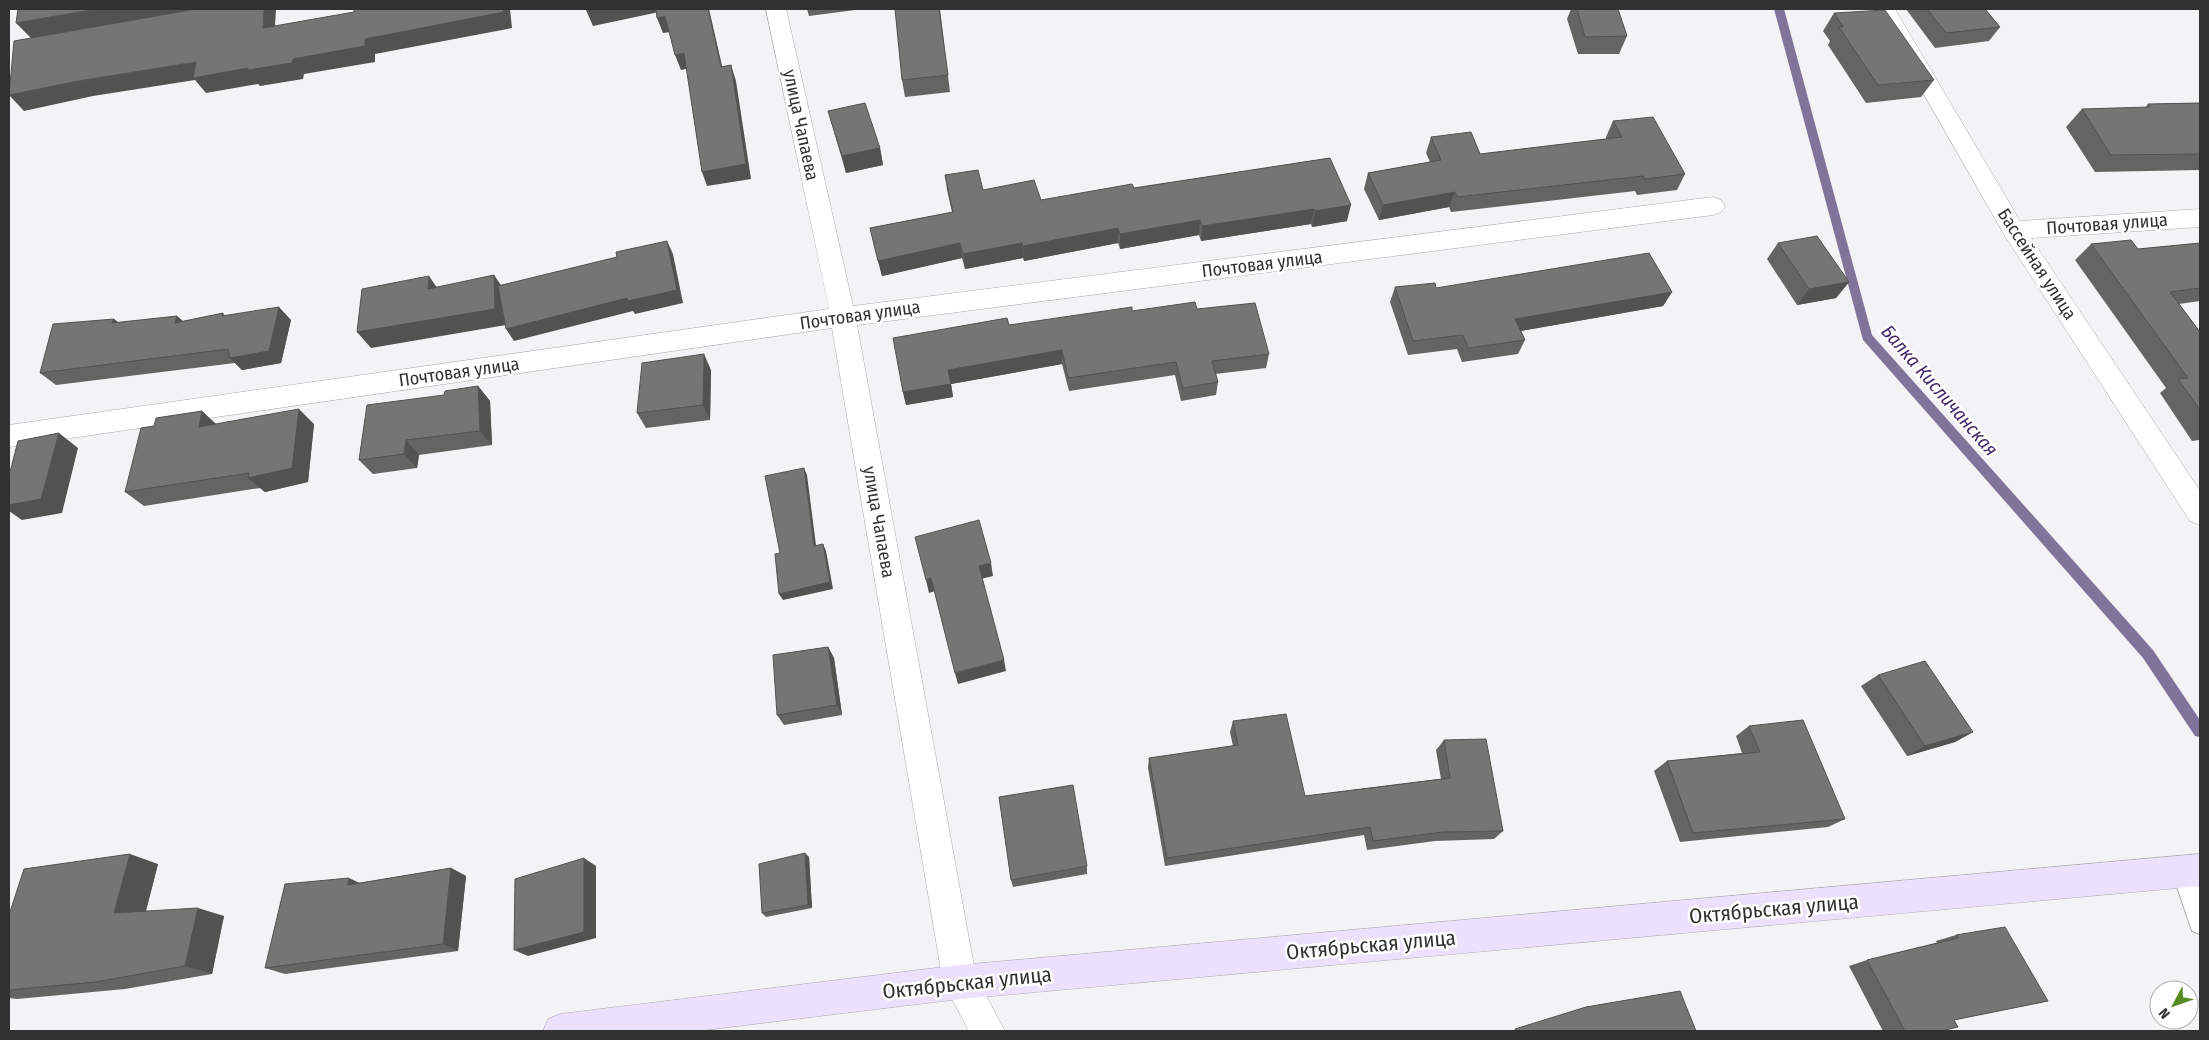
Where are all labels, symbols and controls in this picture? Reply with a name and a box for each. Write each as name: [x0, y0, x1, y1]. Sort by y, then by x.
street label: улица Чапаева: [778, 67, 824, 183]
street label: Бассейная улица: [1993, 204, 2081, 324]
street label: Почтовая улица: [2046, 209, 2169, 239]
street label: Почтовая улица: [1200, 246, 1324, 282]
street label: Почтовая улица: [798, 296, 922, 334]
water label: Балка Кисличанская: [1876, 320, 2003, 461]
street label: Почтовая улица: [397, 353, 521, 391]
street label: улица Чапаева: [858, 464, 900, 580]
street label: Октябрьская улица: [1688, 889, 1860, 929]
street label: Октябрьская улица: [1285, 925, 1457, 965]
street label: Октябрьская улица: [881, 961, 1053, 1005]
north arrow: [2149, 980, 2199, 1030]
text: N: [2155, 1004, 2174, 1022]

